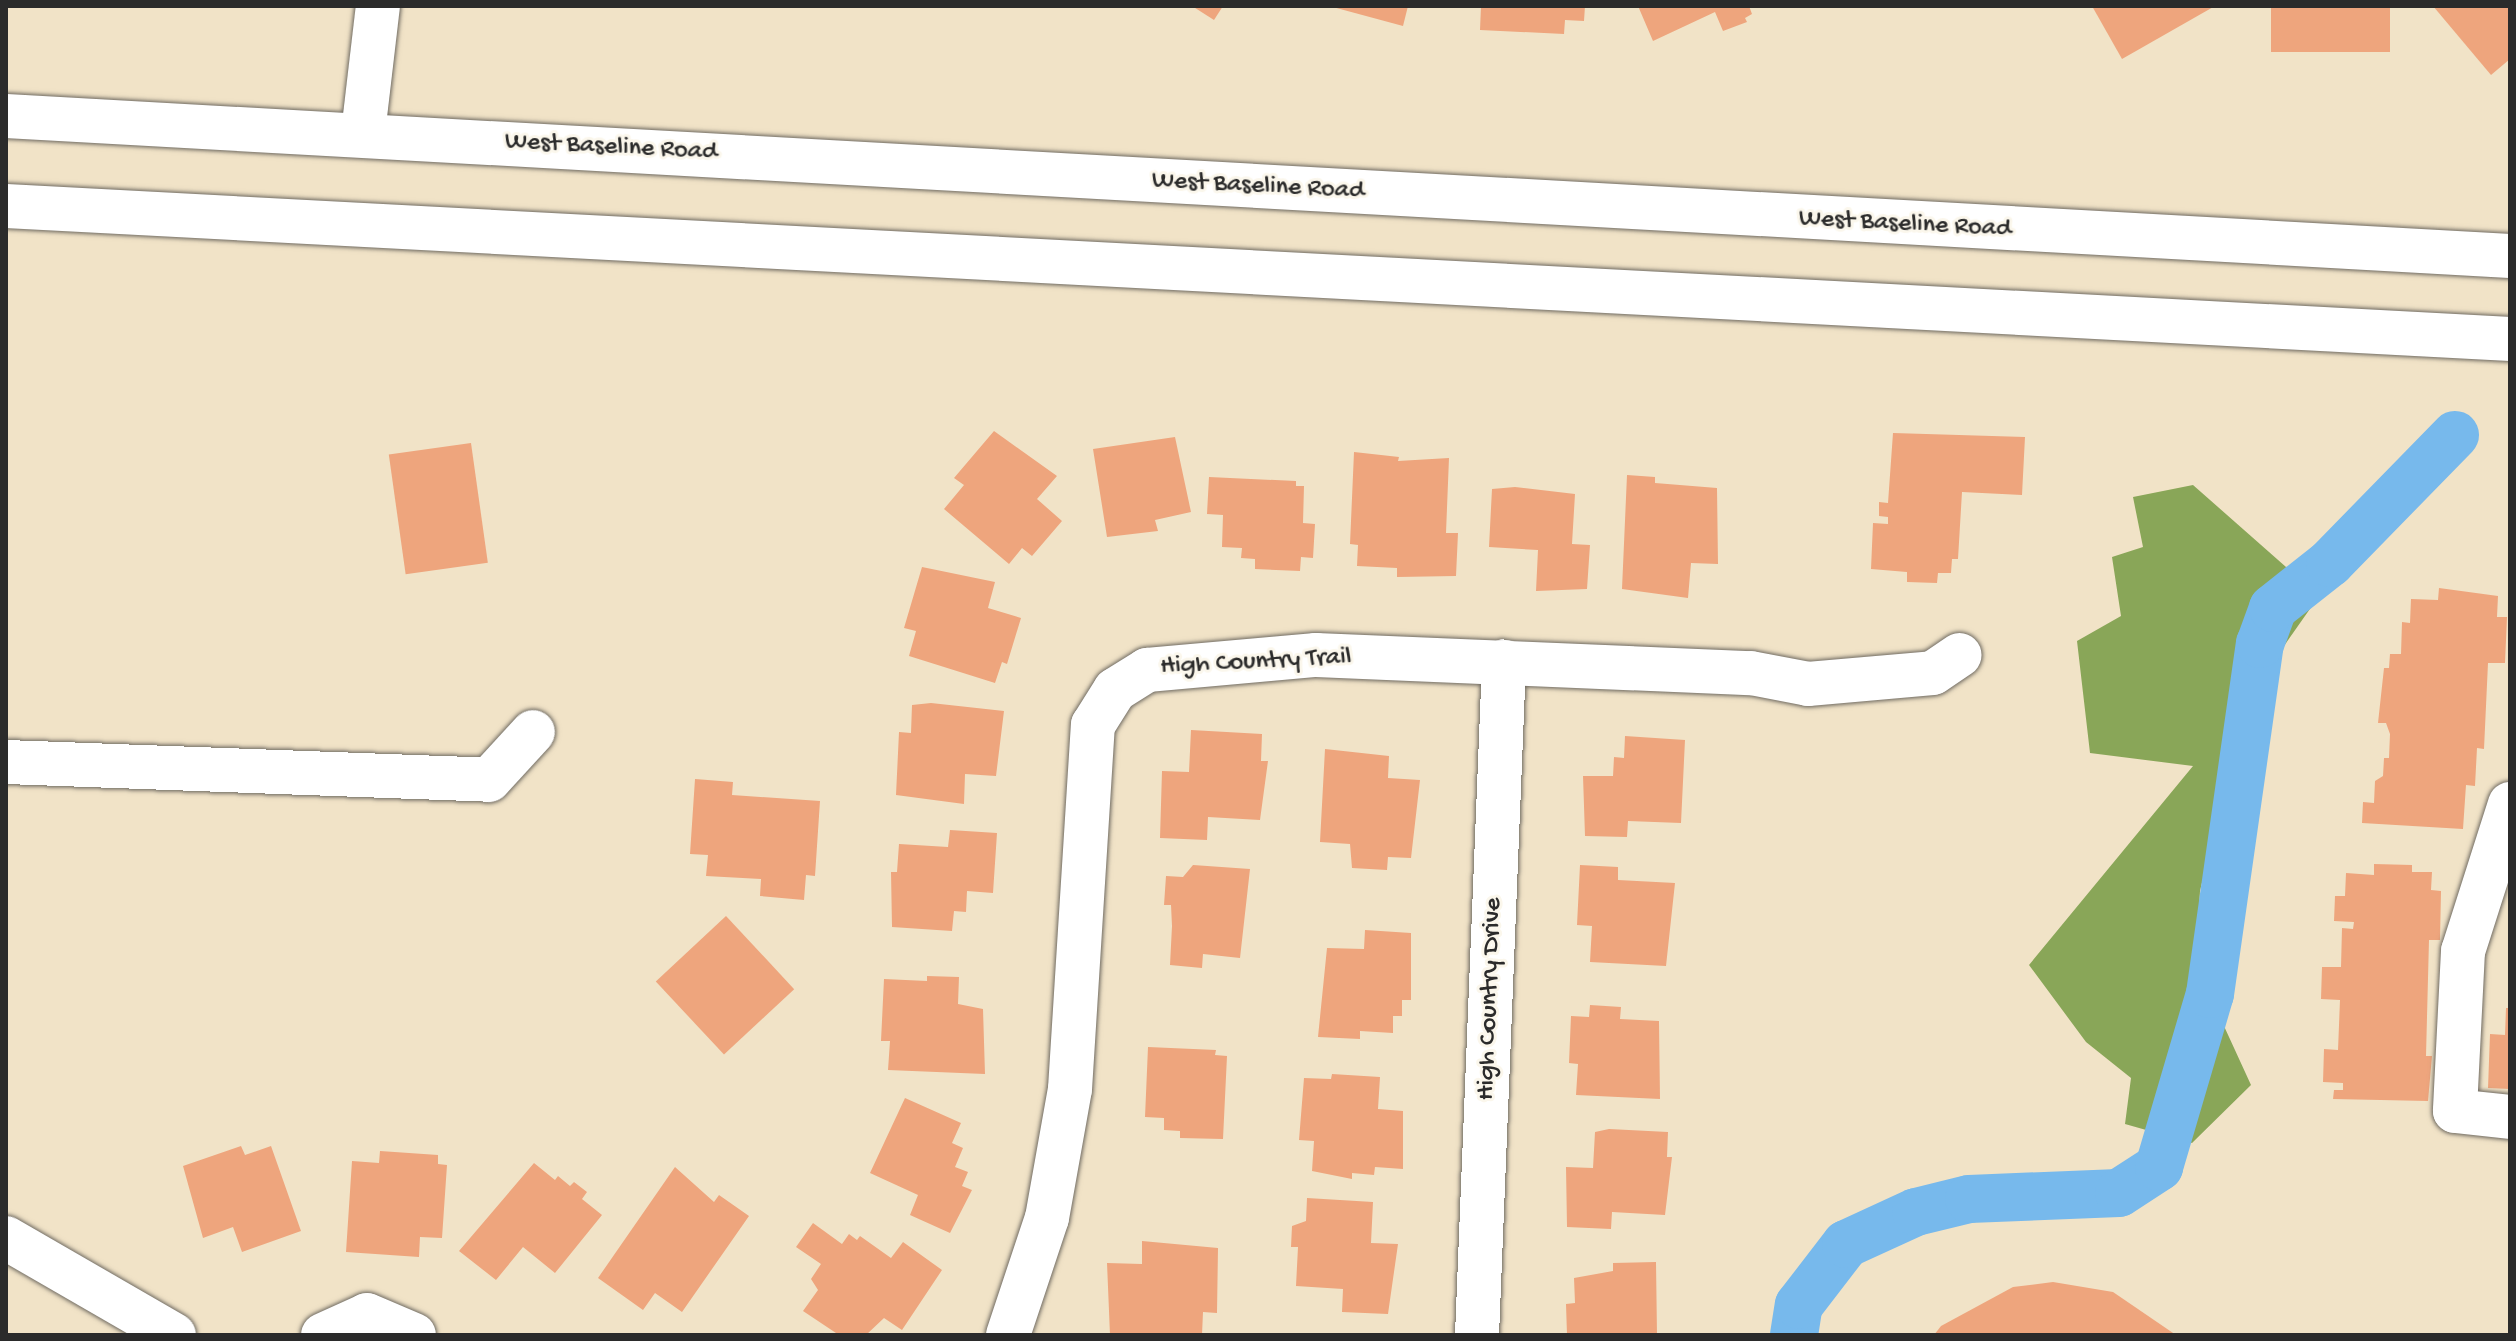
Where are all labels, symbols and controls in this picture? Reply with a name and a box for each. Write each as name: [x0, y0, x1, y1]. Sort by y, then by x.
street label: West Baseline Road: [504, 127, 718, 169]
street label: West Baseline Road: [1151, 166, 1365, 208]
street label: West Baseline Road: [1798, 204, 2012, 246]
street label: High Country Trail: [1160, 642, 1352, 684]
street label: High Country Drive: [1472, 897, 1510, 1101]

